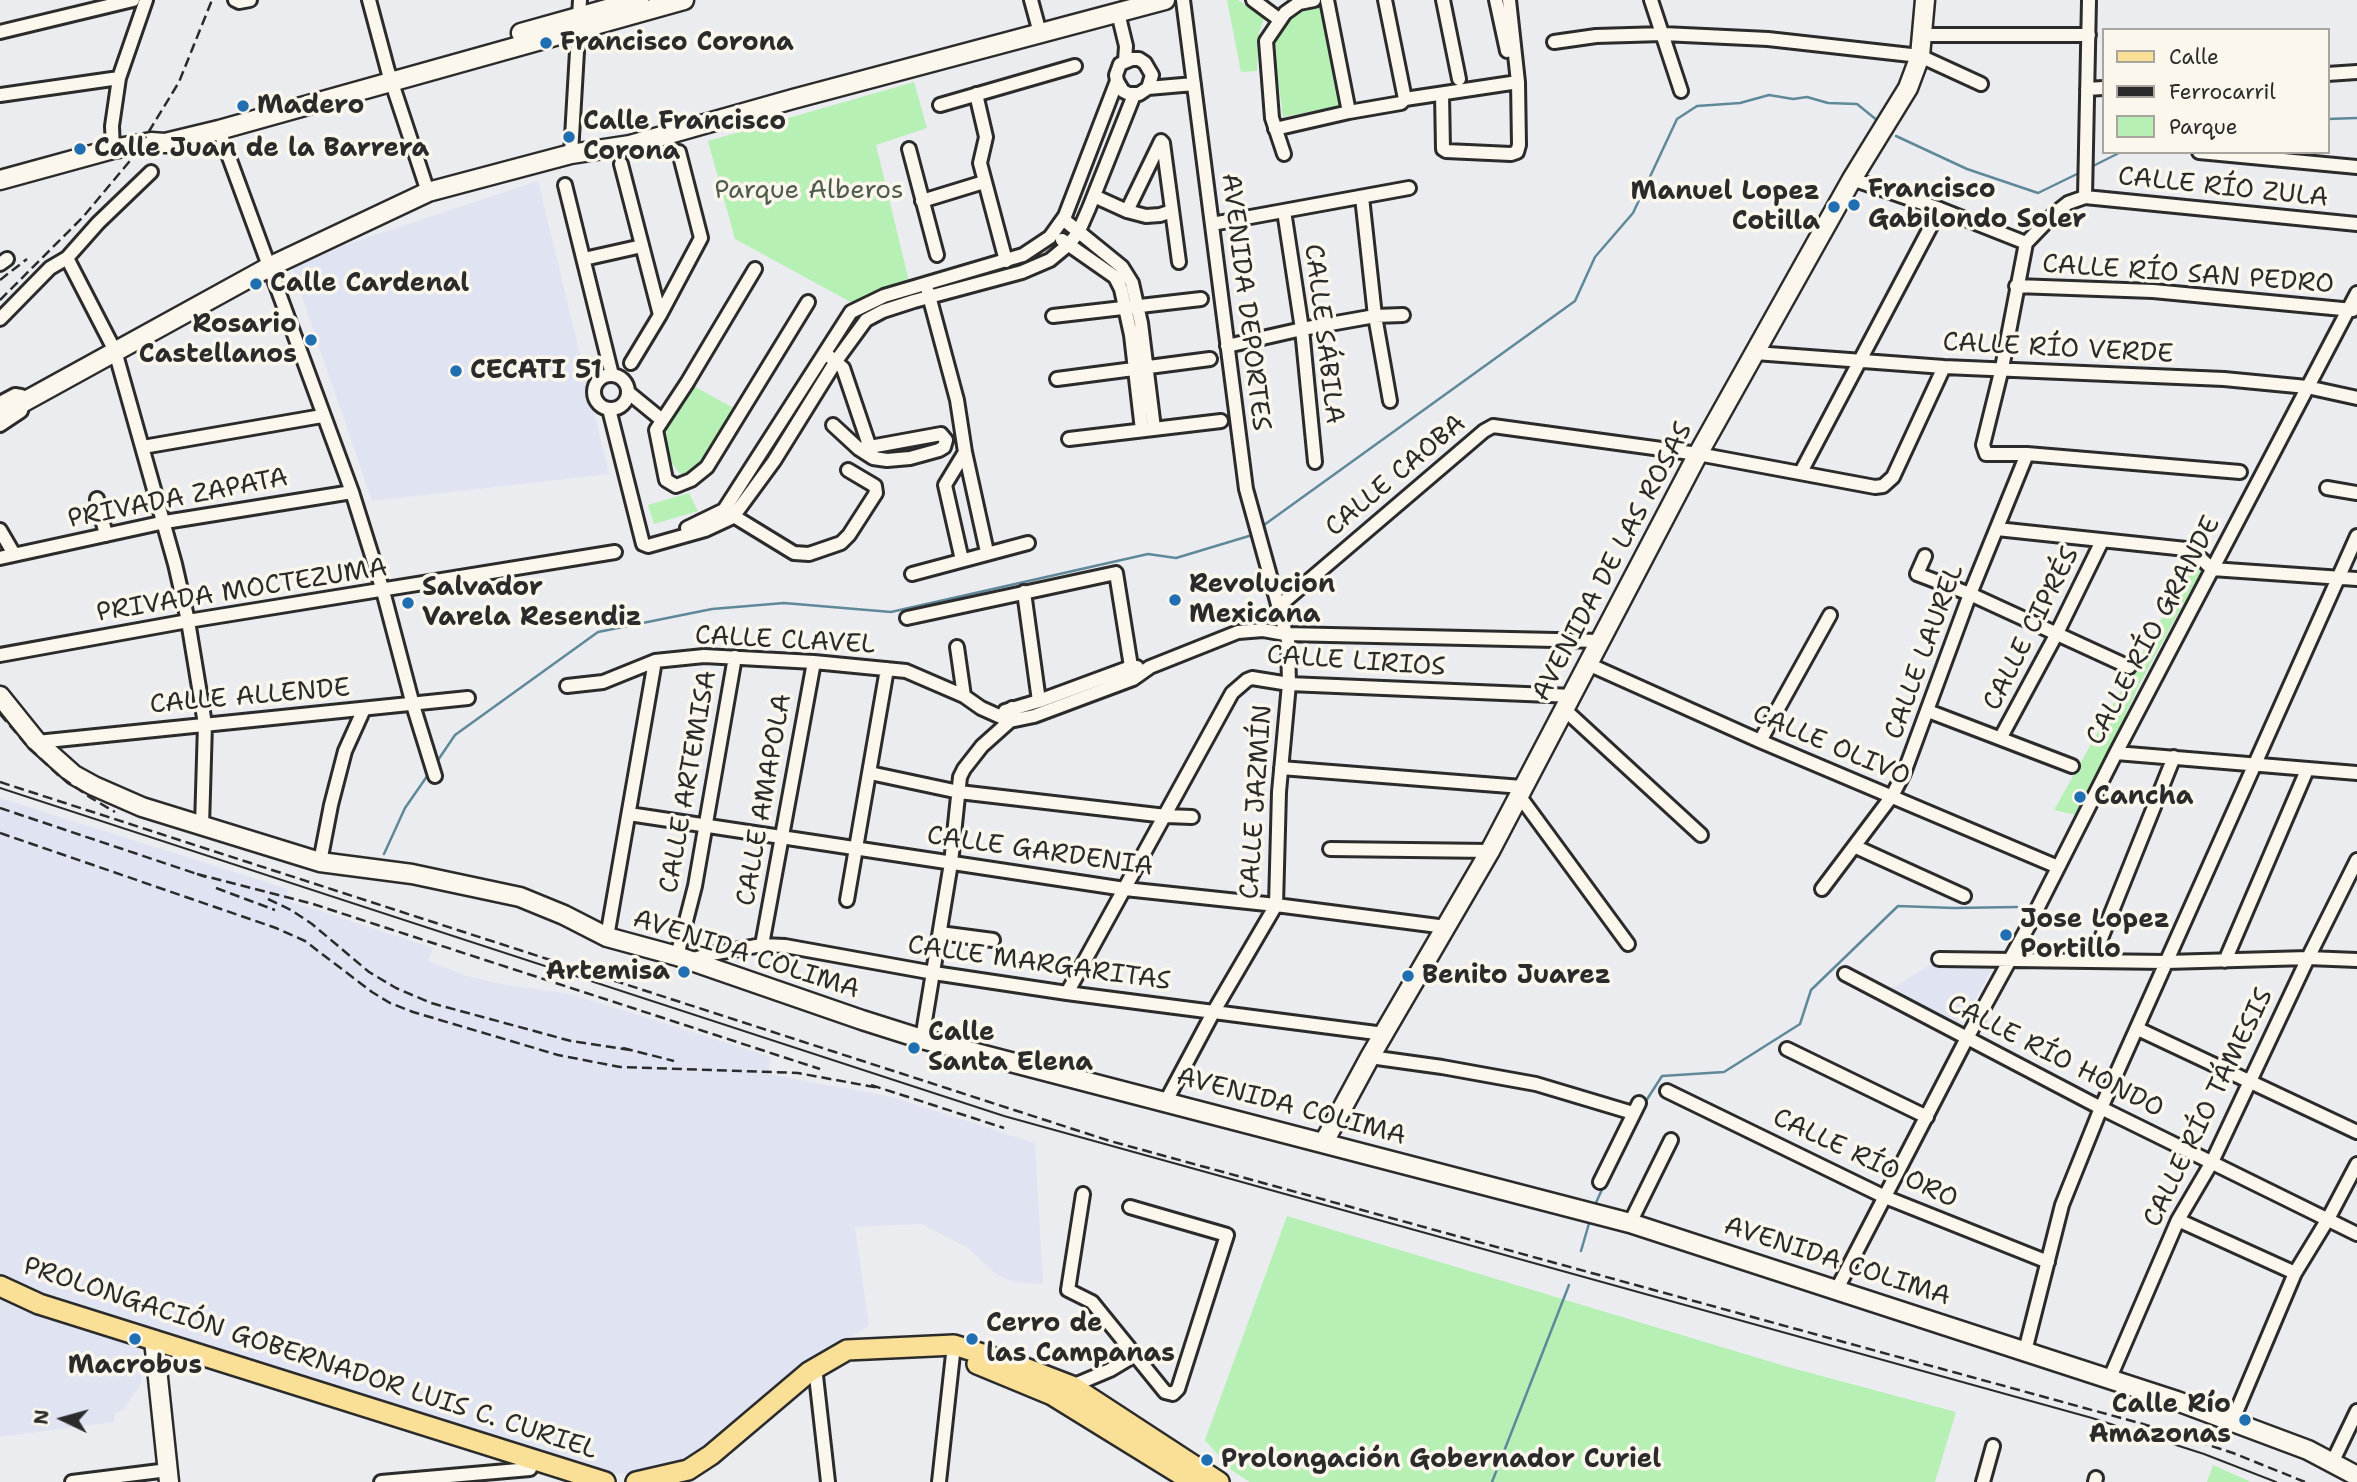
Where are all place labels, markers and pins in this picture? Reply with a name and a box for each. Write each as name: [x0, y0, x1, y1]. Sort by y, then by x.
place label: Francisco Corona: [560, 27, 794, 59]
marker: Francisco Corona: [538, 35, 554, 51]
place label: Madero: [257, 90, 364, 122]
marker: Madero: [235, 98, 251, 114]
place label: Calle Francisco Corona: [583, 106, 786, 168]
marker: Calle Francisco Corona: [561, 129, 577, 145]
place label: Calle Juan de la Barrera: [94, 133, 429, 165]
marker: Calle Juan de la Barrera: [72, 141, 88, 157]
place label: Francisco Gabilondo Soler: [1868, 174, 2086, 235]
place label: Manuel Lopez Cotilla: [1631, 176, 1820, 238]
marker: Francisco Gabilondo Soler: [1846, 197, 1862, 213]
marker: Manuel Lopez Cotilla: [1826, 199, 1842, 215]
place label: Calle Cardenal: [270, 268, 469, 300]
marker: Calle Cardenal: [248, 276, 264, 292]
place label: Rosario Castellanos: [139, 309, 297, 370]
marker: Rosario Castellanos: [303, 332, 319, 348]
place label: CECATI 51: [470, 355, 602, 387]
marker: CECATI 51: [448, 363, 464, 379]
place label: Revolucion Mexicana: [1189, 569, 1335, 630]
place label: Salvador Varela Resendiz: [422, 572, 642, 634]
marker: Revolucion Mexicana: [1167, 592, 1183, 608]
marker: Salvador Varela Resendiz: [400, 595, 416, 611]
place label: Cancha: [2094, 781, 2194, 813]
marker: Cancha: [2072, 789, 2088, 805]
place label: Jose Lopez Portillo: [2020, 904, 2170, 965]
marker: Jose Lopez Portillo: [1998, 927, 2014, 943]
place label: Artemisa: [546, 956, 670, 988]
place label: Benito Juarez: [1422, 960, 1611, 992]
marker: Artemisa: [676, 964, 692, 980]
marker: Benito Juarez: [1400, 968, 1416, 984]
place label: Calle Santa Elena: [928, 1017, 1093, 1078]
marker: Calle Santa Elena: [906, 1040, 922, 1056]
place label: Cerro de las Campanas: [986, 1308, 1175, 1370]
marker: Macrobus: [127, 1331, 143, 1347]
marker: Cerro de las Campanas: [964, 1331, 980, 1347]
place label: Macrobus: [68, 1350, 202, 1382]
place label: Calle Río Amazonas: [2089, 1389, 2231, 1450]
marker: Calle Río Amazonas: [2237, 1412, 2253, 1428]
place label: Prolongación Gobernador Curiel: [1221, 1444, 1661, 1476]
marker: Prolongación Gobernador Curiel: [1199, 1452, 1215, 1468]

